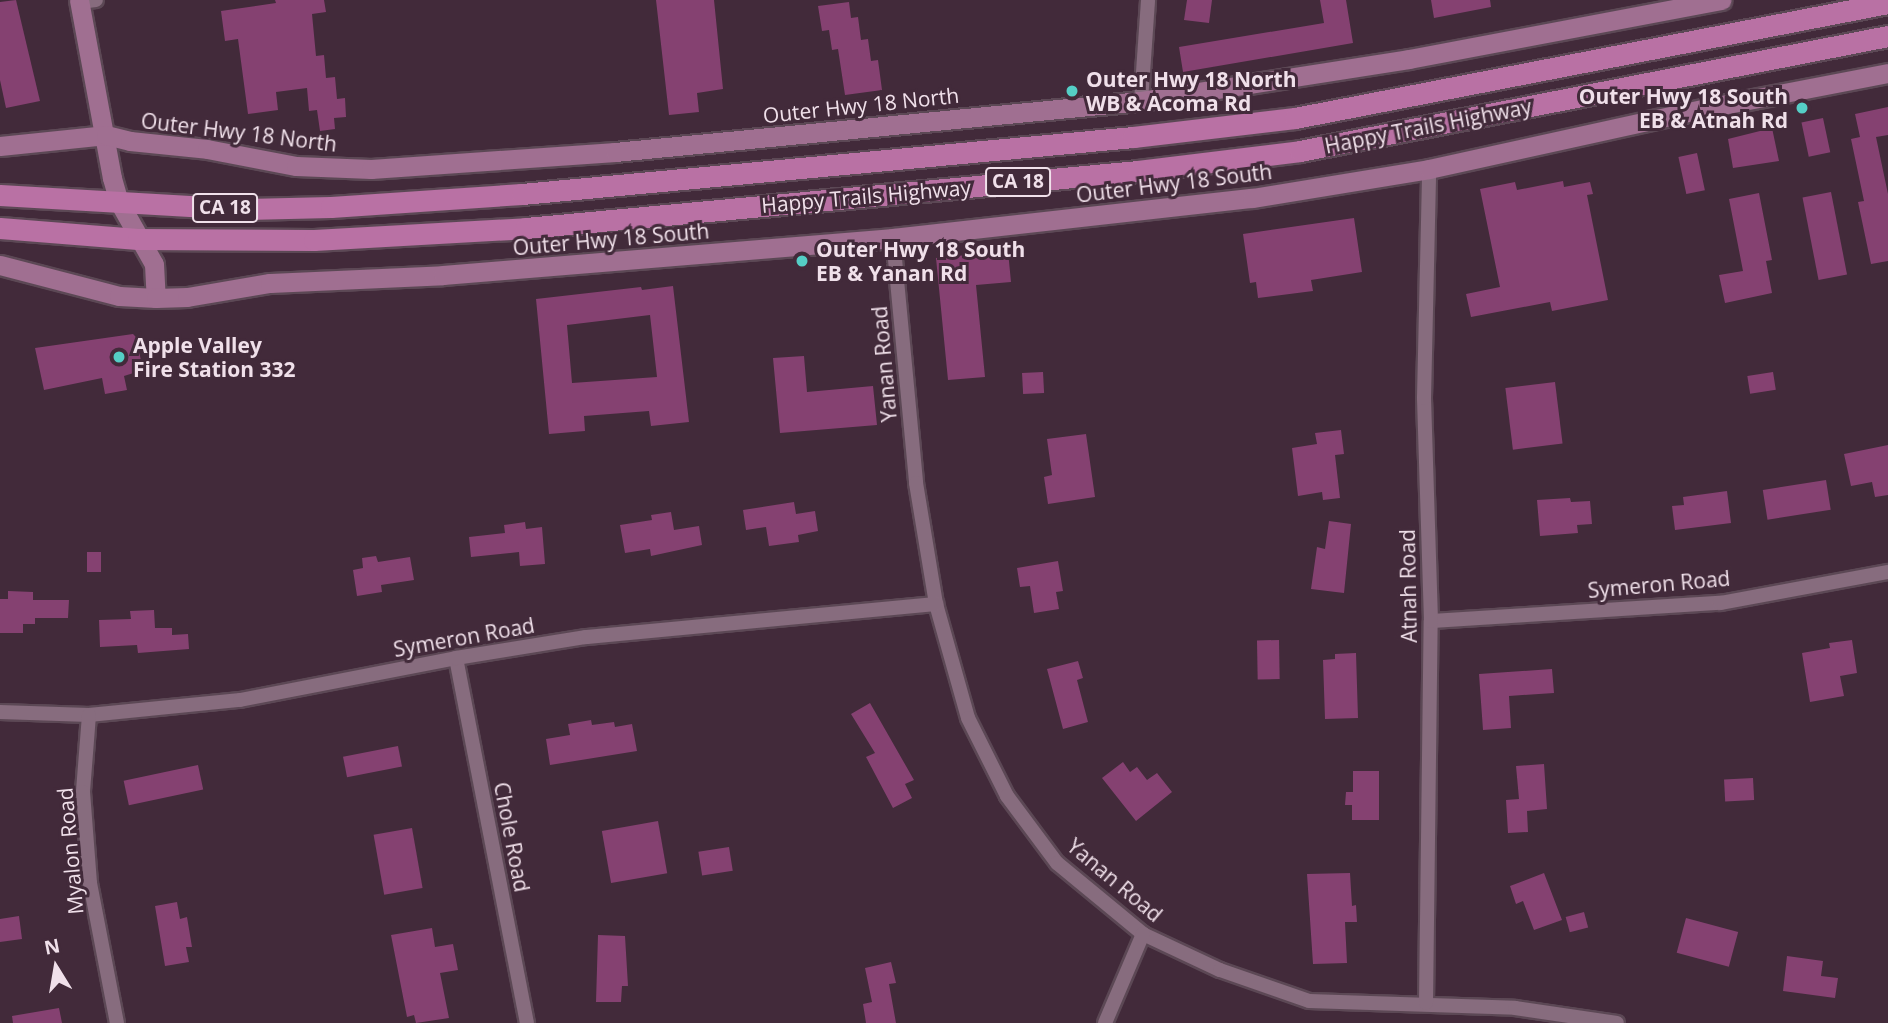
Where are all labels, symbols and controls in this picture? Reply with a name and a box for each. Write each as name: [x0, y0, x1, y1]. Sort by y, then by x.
place label: Outer Hwy 18 North WB & Acoma Rd: [1086, 66, 1296, 116]
street label: Outer Hwy 18 North: [762, 82, 960, 128]
marker: Outer Hwy 18 North WB & Acoma Rd: [1064, 83, 1080, 99]
place label: Outer Hwy 18 South EB & Atnah Rd: [1579, 83, 1788, 133]
street label: Happy Trails Highway: [1322, 94, 1534, 158]
marker: Outer Hwy 18 South EB & Atnah Rd: [1794, 100, 1810, 116]
street label: Outer Hwy 18 North: [140, 107, 338, 157]
street label: Outer Hwy 18 South: [1075, 158, 1273, 208]
road number: CA 18: [985, 166, 1051, 198]
street label: Happy Trails Highway: [760, 174, 972, 218]
road number: CA 18: [192, 192, 258, 224]
street label: Outer Hwy 18 South: [512, 218, 710, 260]
place label: Outer Hwy 18 South EB & Yanan Rd: [816, 236, 1025, 286]
marker: Outer Hwy 18 South EB & Yanan Rd: [794, 253, 810, 269]
street label: Yanan Road: [866, 305, 902, 423]
place label: Apple Valley Fire Station 332: [133, 332, 296, 382]
marker: Apple Valley Fire Station 332: [111, 349, 127, 365]
street label: Atnah Road: [1394, 529, 1422, 643]
street label: Symeron Road: [1587, 565, 1731, 603]
street label: Symeron Road: [391, 612, 537, 662]
street label: Chole Road: [489, 780, 535, 894]
street label: Myalon Road: [52, 786, 88, 916]
street label: Yanan Road: [1062, 833, 1168, 927]
north arrow: [21, 932, 91, 1002]
text: N: [42, 932, 62, 961]

